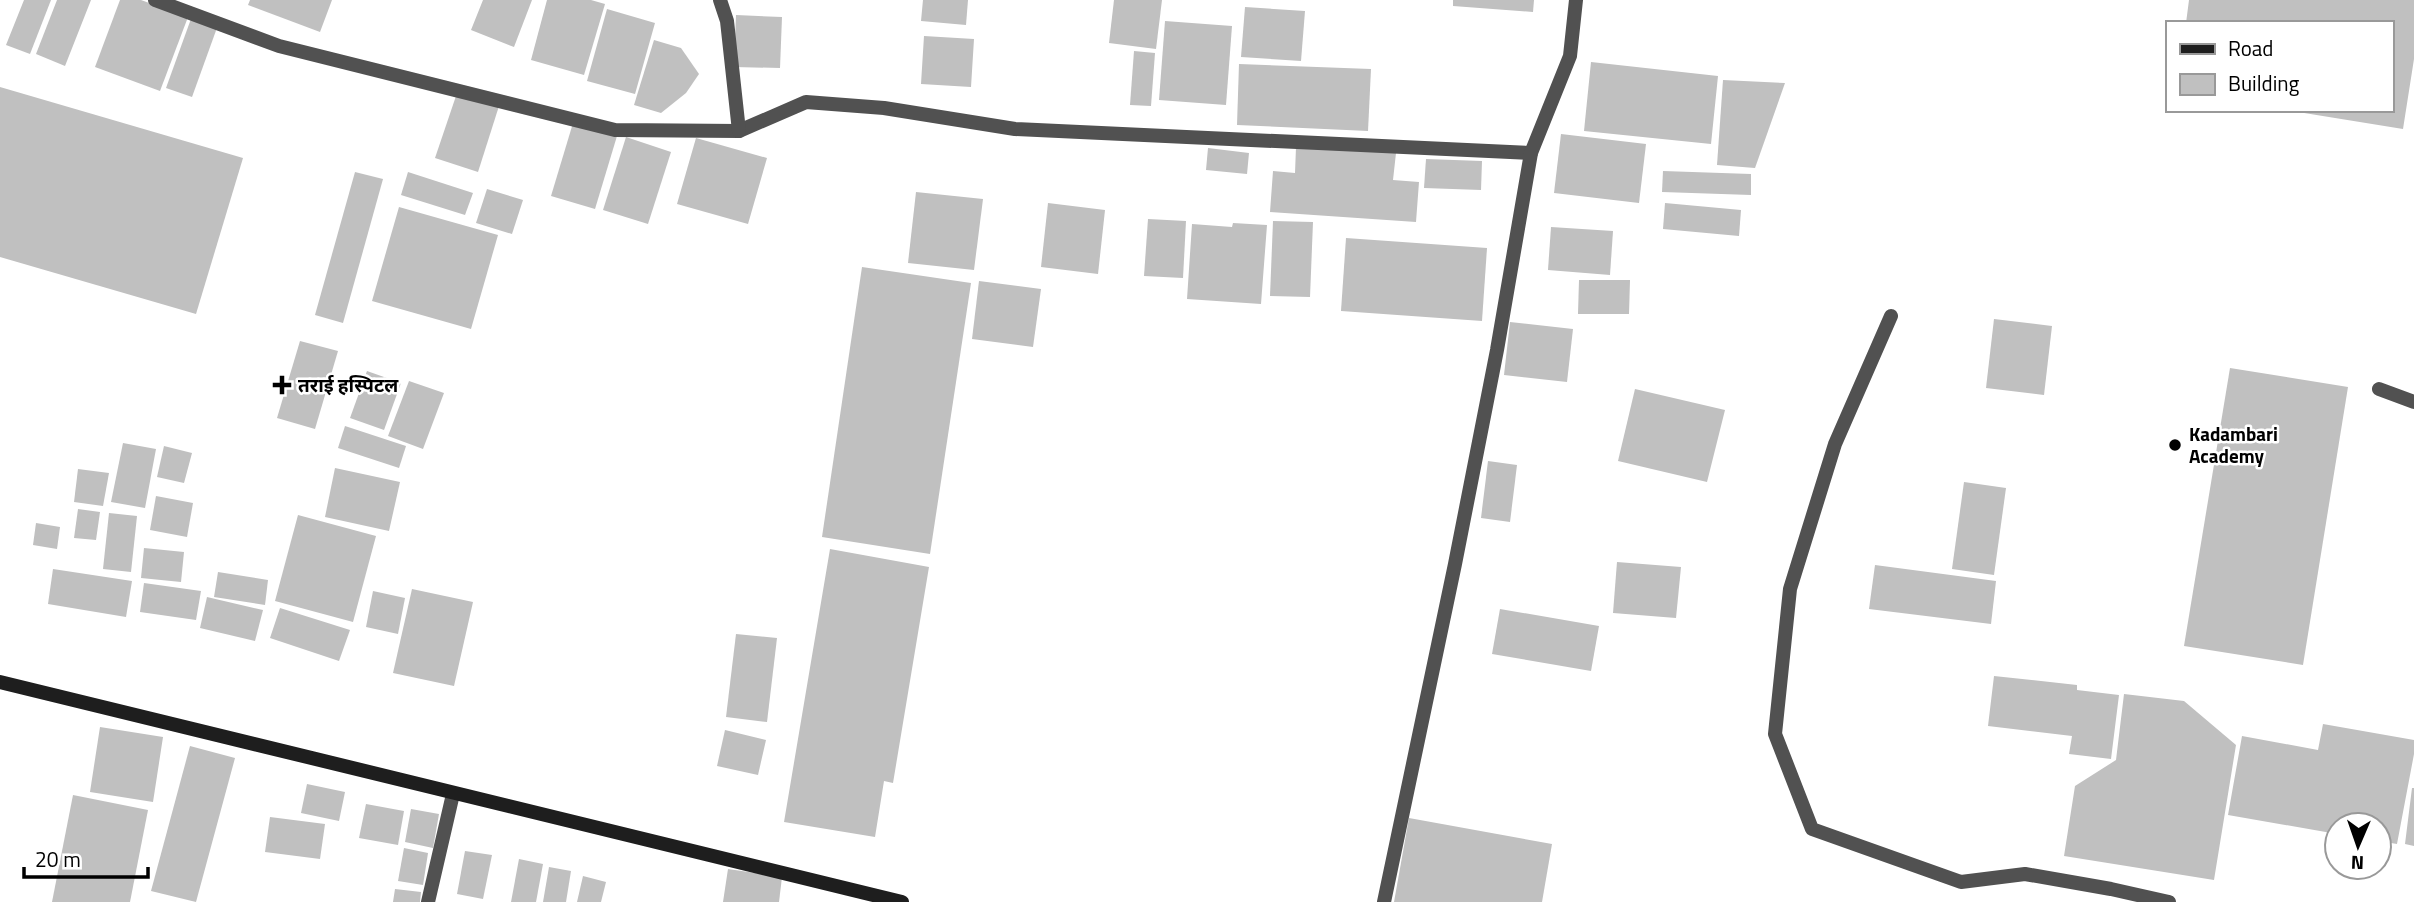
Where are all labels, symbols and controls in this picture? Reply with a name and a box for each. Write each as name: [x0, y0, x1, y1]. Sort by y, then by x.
legend: [2166, 21, 2393, 112]
text: Road: [2228, 32, 2273, 64]
text: Building: [2228, 67, 2300, 99]
place label: तराई हस्पिटल: [298, 370, 399, 399]
marker: तराई हस्पिटल: [272, 375, 292, 395]
place label: Kadambari Academy: [2189, 419, 2278, 470]
marker: Kadambari Academy: [2167, 437, 2183, 453]
north arrow: [2323, 811, 2393, 881]
scale bar: [24, 836, 149, 880]
text: 20 m: [35, 843, 81, 875]
text: N: [2350, 849, 2364, 878]

